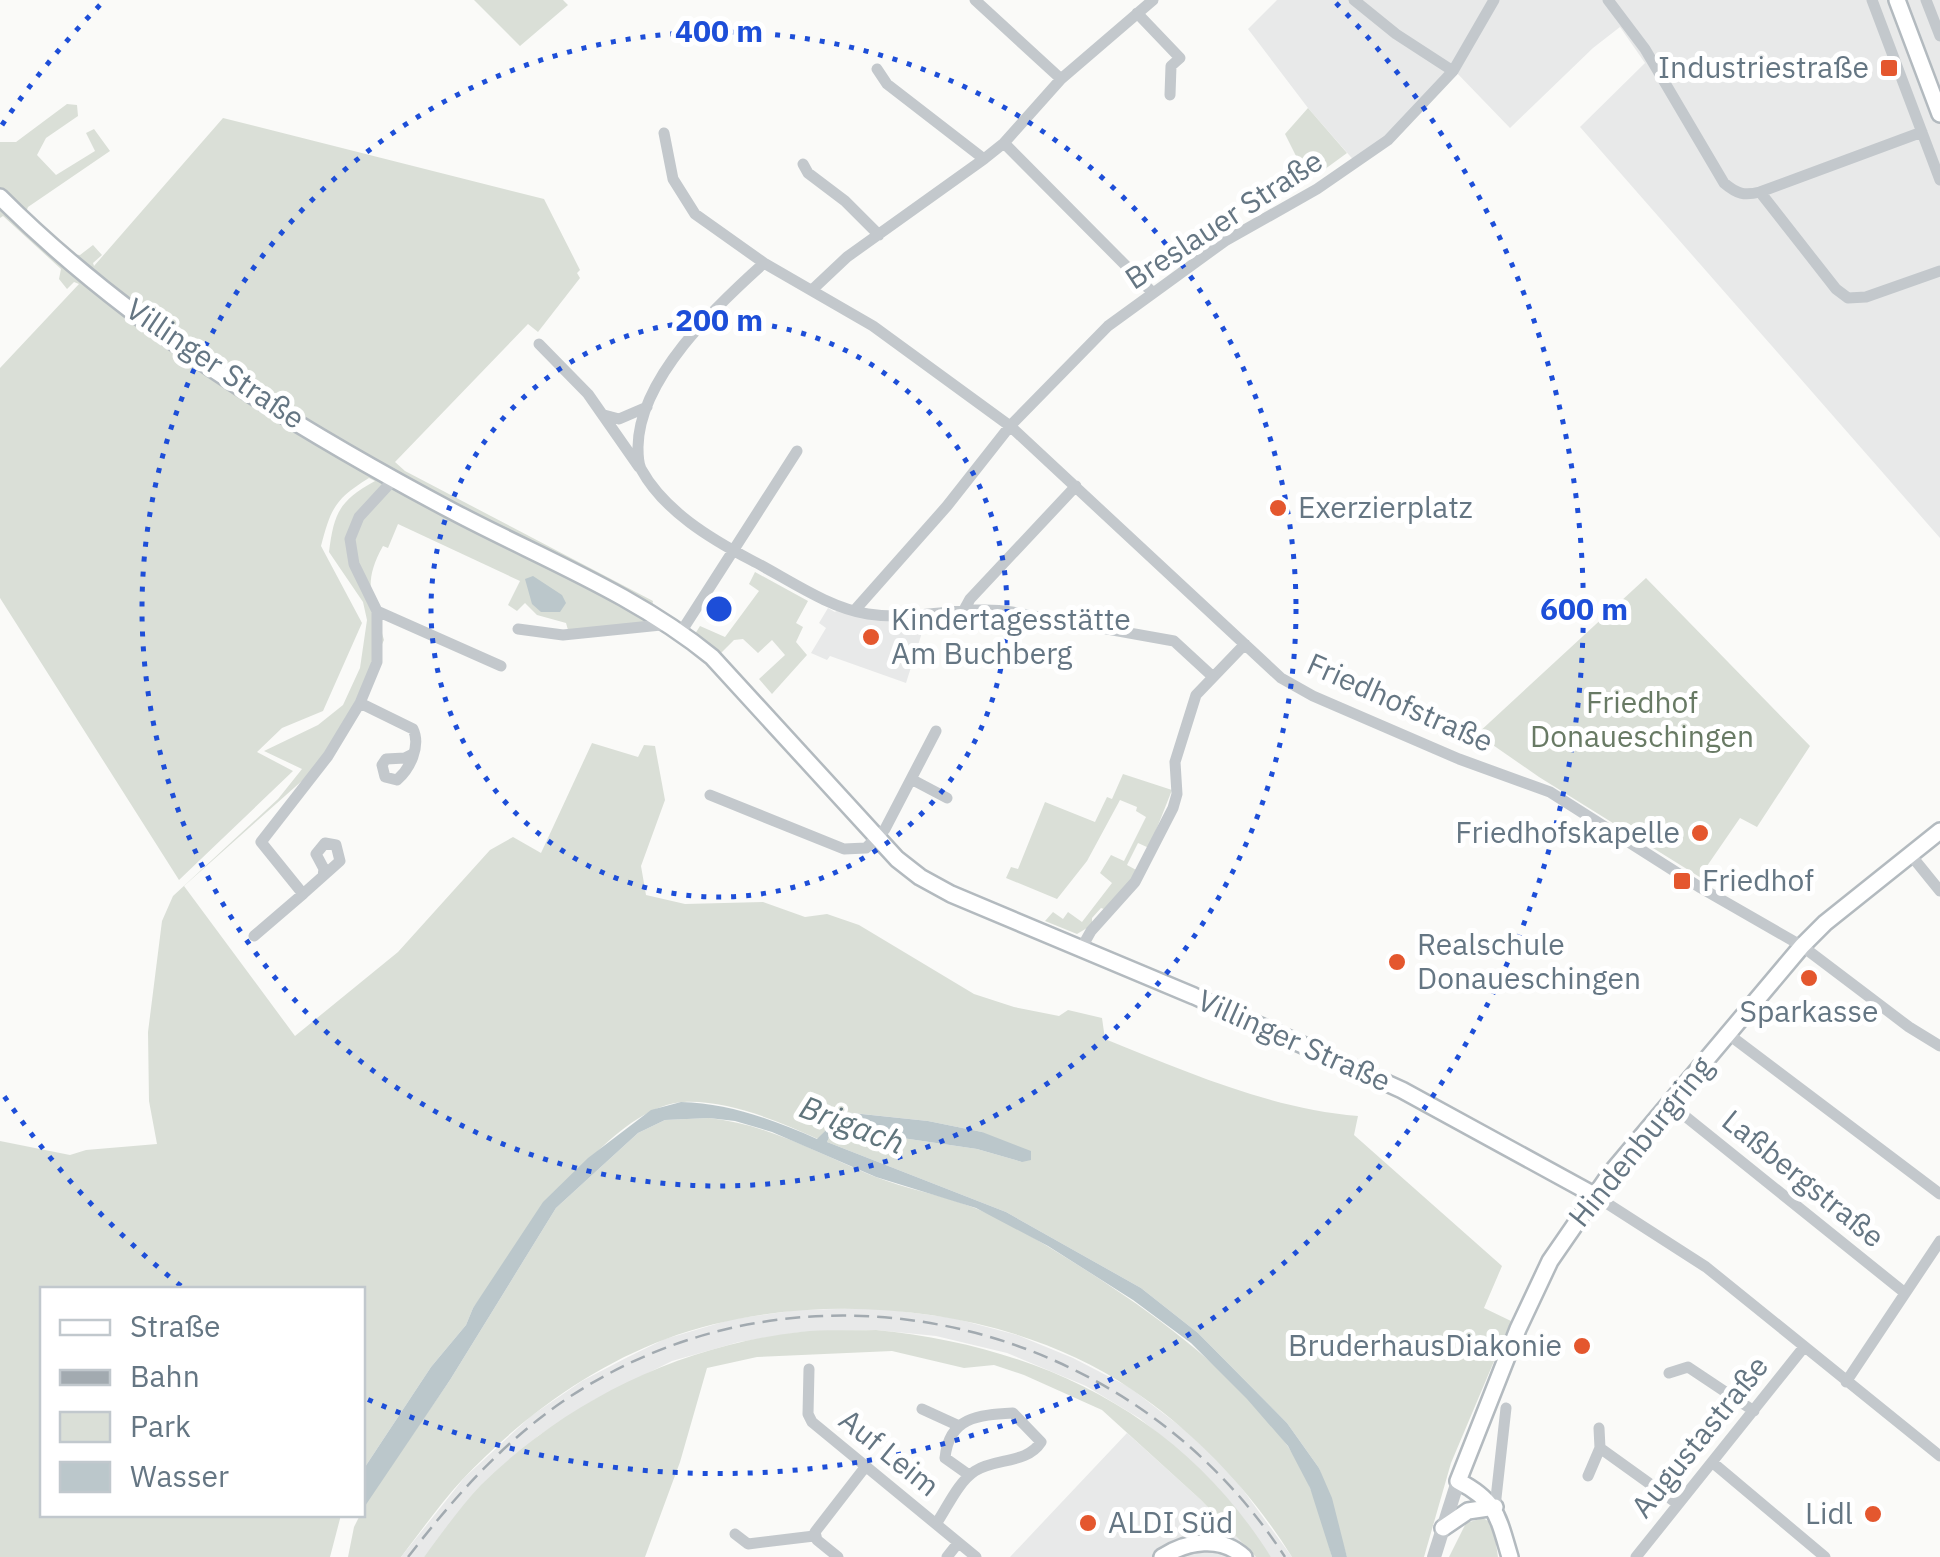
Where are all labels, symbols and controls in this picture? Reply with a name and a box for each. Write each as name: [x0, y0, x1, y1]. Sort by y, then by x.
text: 400 m: [675, 11, 763, 50]
place label: Industriestraße: [1658, 47, 1869, 86]
marker: Industriestraße: [1878, 57, 1900, 79]
street label: Breslauer Straße: [1117, 140, 1329, 297]
street label: Villinger Straße: [119, 289, 313, 437]
text: 200 m: [675, 300, 763, 339]
place label: Exerzierplatz: [1298, 487, 1473, 526]
marker: Exerzierplatz: [1267, 497, 1289, 519]
text: 600 m: [1540, 589, 1628, 628]
centre of rings: [701, 591, 737, 627]
place label: Kindertagesstätte Am Buchberg: [891, 599, 1131, 672]
marker: Kindertagesstätte Am Buchberg: [860, 626, 882, 648]
street label: Friedhofstraße: [1302, 643, 1500, 760]
park label: Friedhof Donaueschingen: [1530, 682, 1754, 755]
place label: Friedhofskapelle: [1455, 812, 1680, 851]
marker: Friedhofskapelle: [1689, 822, 1711, 844]
place label: Friedhof: [1702, 860, 1814, 899]
marker: Friedhof: [1671, 870, 1693, 892]
place label: Realschule Donaueschingen: [1417, 924, 1641, 997]
marker: Realschule Donaueschingen: [1386, 951, 1408, 973]
marker: Sparkasse: [1798, 967, 1820, 989]
street label: Villinger Straße: [1192, 980, 1397, 1100]
place label: Sparkasse: [1739, 991, 1879, 1030]
street label: Hindenburgring: [1559, 1048, 1721, 1234]
water label: Brigach: [794, 1085, 911, 1163]
street label: Laßbergstraße: [1715, 1100, 1893, 1255]
legend: [40, 1287, 365, 1517]
text: Straße: [130, 1306, 221, 1345]
place label: BruderhausDiakonie: [1288, 1325, 1562, 1364]
marker: BruderhausDiakonie: [1571, 1335, 1593, 1357]
street label: Augustastraße: [1622, 1347, 1776, 1525]
text: Bahn: [130, 1356, 200, 1395]
street label: Auf Leim: [832, 1400, 948, 1504]
text: Park: [130, 1406, 191, 1445]
text: Wasser: [130, 1456, 229, 1495]
place label: Lidl: [1805, 1493, 1853, 1532]
place label: ALDI Süd: [1108, 1502, 1233, 1541]
marker: Lidl: [1862, 1503, 1884, 1525]
marker: ALDI Süd: [1077, 1512, 1099, 1534]

